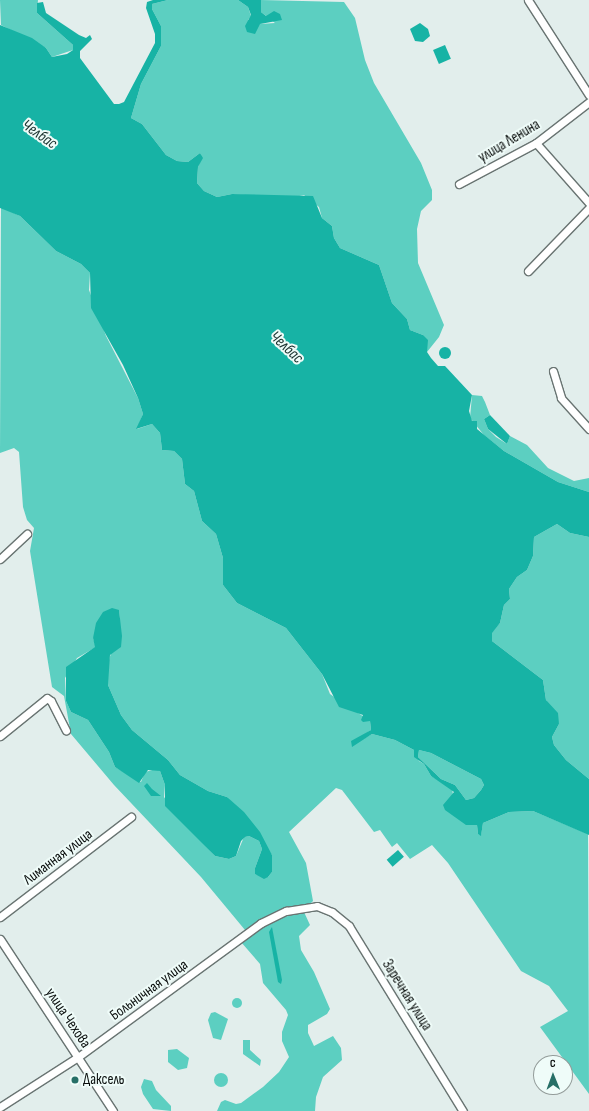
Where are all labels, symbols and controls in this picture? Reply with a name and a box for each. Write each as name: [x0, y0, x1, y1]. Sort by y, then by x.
water label: Челбас: [18, 116, 60, 154]
street label: улица Ленина: [475, 116, 543, 166]
water label: Челбас: [265, 328, 307, 368]
street label: Лиманная улица: [20, 825, 96, 889]
street label: Больничная улица: [106, 956, 192, 1024]
street label: Заречная улица: [378, 956, 436, 1034]
street label: улица Чехова: [41, 985, 95, 1051]
north arrow: [533, 1055, 573, 1095]
text: С: [550, 1057, 556, 1070]
place label: Даксель: [83, 1071, 125, 1089]
marker: Даксель: [70, 1075, 80, 1085]

